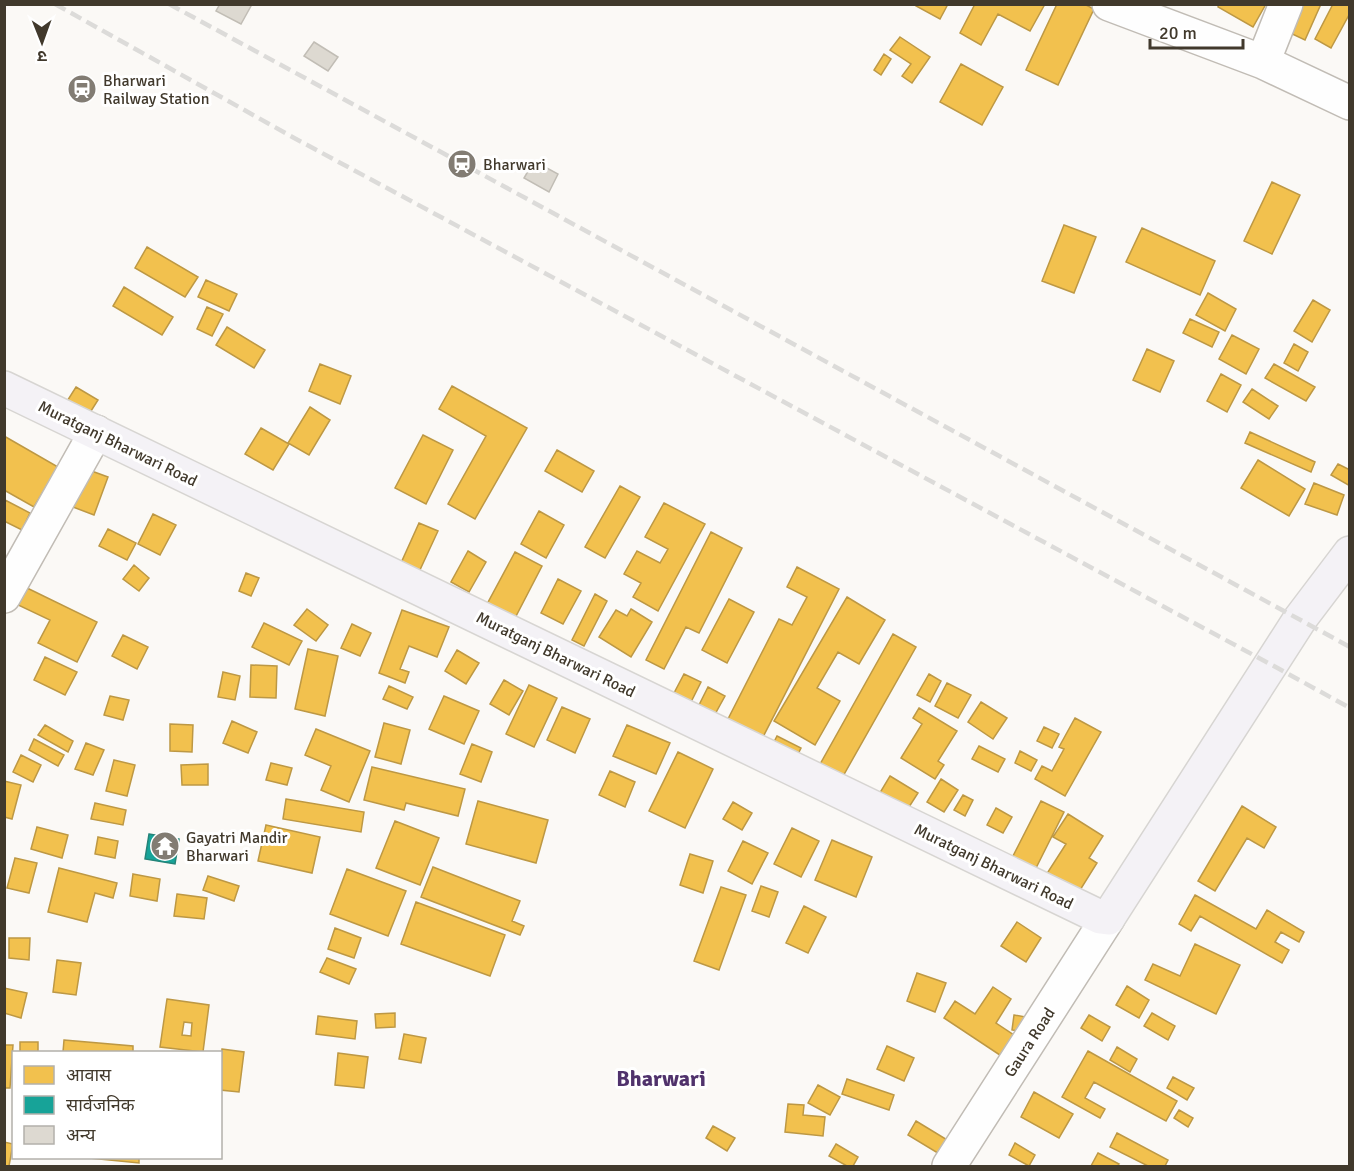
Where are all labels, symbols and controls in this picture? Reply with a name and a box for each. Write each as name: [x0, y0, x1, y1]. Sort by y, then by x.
north arrow: [12, 12, 72, 72]
scale bar: [1150, 12, 1243, 50]
text: 20 m: [1159, 22, 1197, 44]
text: उ: [37, 46, 47, 66]
place label: Bharwari Railway Station: [103, 71, 209, 109]
station icon: Bharwari Railway Station: [66, 73, 98, 105]
station icon: Bharwari: [446, 148, 478, 180]
place label: Bharwari: [483, 155, 546, 175]
street label: Muratganj Bharwari Road: [35, 397, 200, 491]
street label: Muratganj Bharwari Road: [473, 608, 638, 702]
street label: Muratganj Bharwari Road: [911, 820, 1076, 914]
place label: Gayatri Mandir Bharwari: [186, 828, 288, 866]
temple icon: Gayatri Mandir Bharwari: [149, 830, 181, 862]
street label: Gaura Road: [1000, 1004, 1060, 1081]
legend: [12, 1051, 222, 1159]
text: आवास: [66, 1064, 112, 1086]
district label: Bharwari: [616, 1065, 706, 1092]
text: सार्वजनिक: [66, 1094, 136, 1116]
text: अन्य: [66, 1124, 96, 1146]

